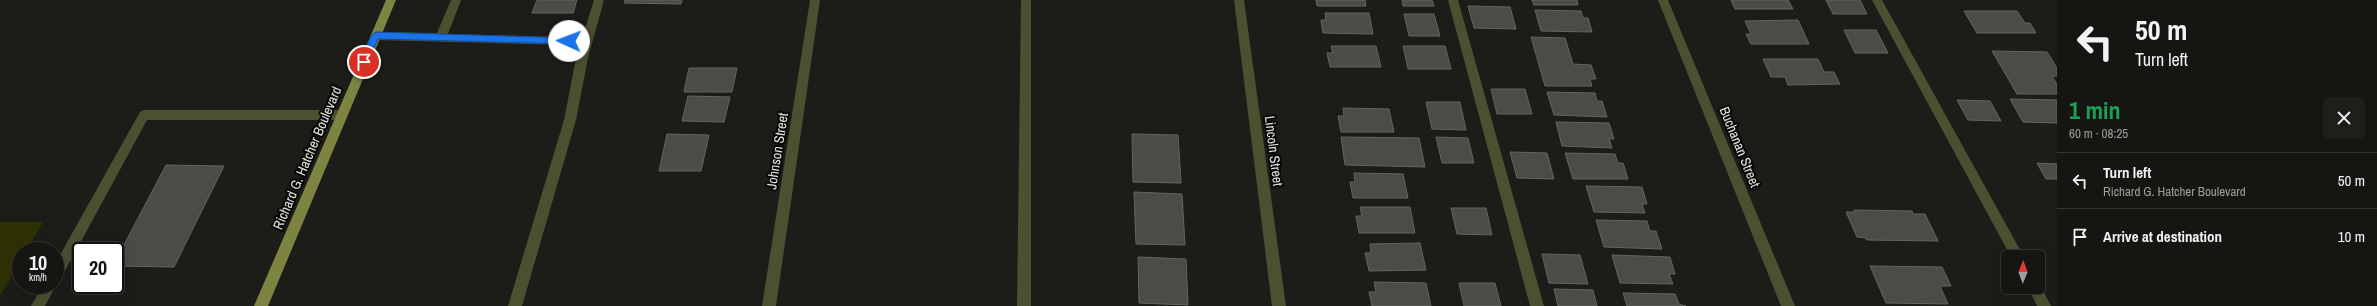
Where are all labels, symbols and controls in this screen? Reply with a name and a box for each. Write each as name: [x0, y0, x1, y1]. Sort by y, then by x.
text: 50 m: [2135, 11, 2187, 49]
icon: left: [2069, 16, 2121, 68]
position arrow: [548, 20, 590, 62]
pin: [347, 45, 381, 79]
text: Turn left: [2135, 47, 2188, 72]
icon: arrive: [353, 51, 375, 73]
street label: Richard G. Hatcher Boulevard: [269, 84, 345, 232]
text: 1 min: [2069, 94, 2120, 126]
button: close: [2323, 97, 2365, 139]
street label: Buchanan Street: [1716, 104, 1764, 190]
street label: Johnson Street: [762, 111, 792, 191]
street label: Lincoln Street: [1261, 115, 1287, 187]
text: 60 m · 08:25: [2069, 125, 2128, 142]
text: Turn left: [2103, 162, 2151, 183]
icon: left: [2069, 170, 2091, 192]
text: 50 m: [2338, 170, 2365, 191]
text: Richard G. Hatcher Boulevard: [2103, 183, 2246, 200]
icon: arrive: [2069, 226, 2091, 248]
text: Arrive at destination: [2103, 226, 2222, 247]
text: 10 m: [2338, 226, 2365, 247]
speed limit sign: 20: [72, 242, 124, 294]
text: 10: [29, 249, 47, 276]
north arrow: [2001, 250, 2045, 294]
map controls: [2001, 250, 2045, 294]
text: km/h: [29, 271, 47, 284]

